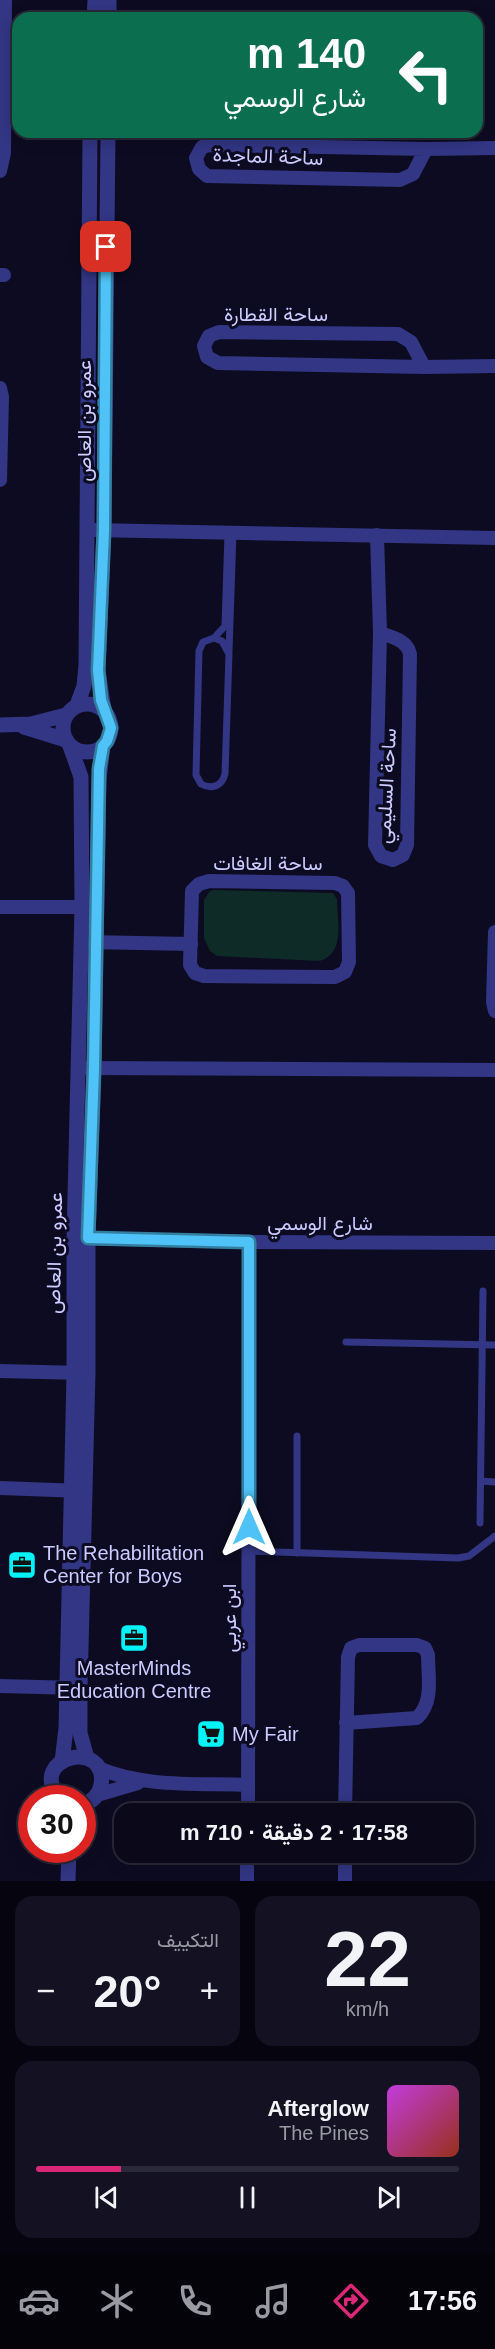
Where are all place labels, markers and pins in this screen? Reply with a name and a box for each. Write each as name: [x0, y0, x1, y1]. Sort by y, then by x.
pin: [80, 221, 131, 272]
place label: The Rehabilitation Center for Boys: [43, 1542, 204, 1587]
office icon: The Rehabilitation Center for Boys: [6, 1549, 38, 1581]
office icon: MasterMinds Education Centre: [118, 1622, 150, 1654]
place label: MasterMinds Education Centre: [57, 1657, 211, 1702]
supermarket icon: My Fair: [195, 1718, 227, 1750]
place label: My Fair: [232, 1723, 299, 1745]

